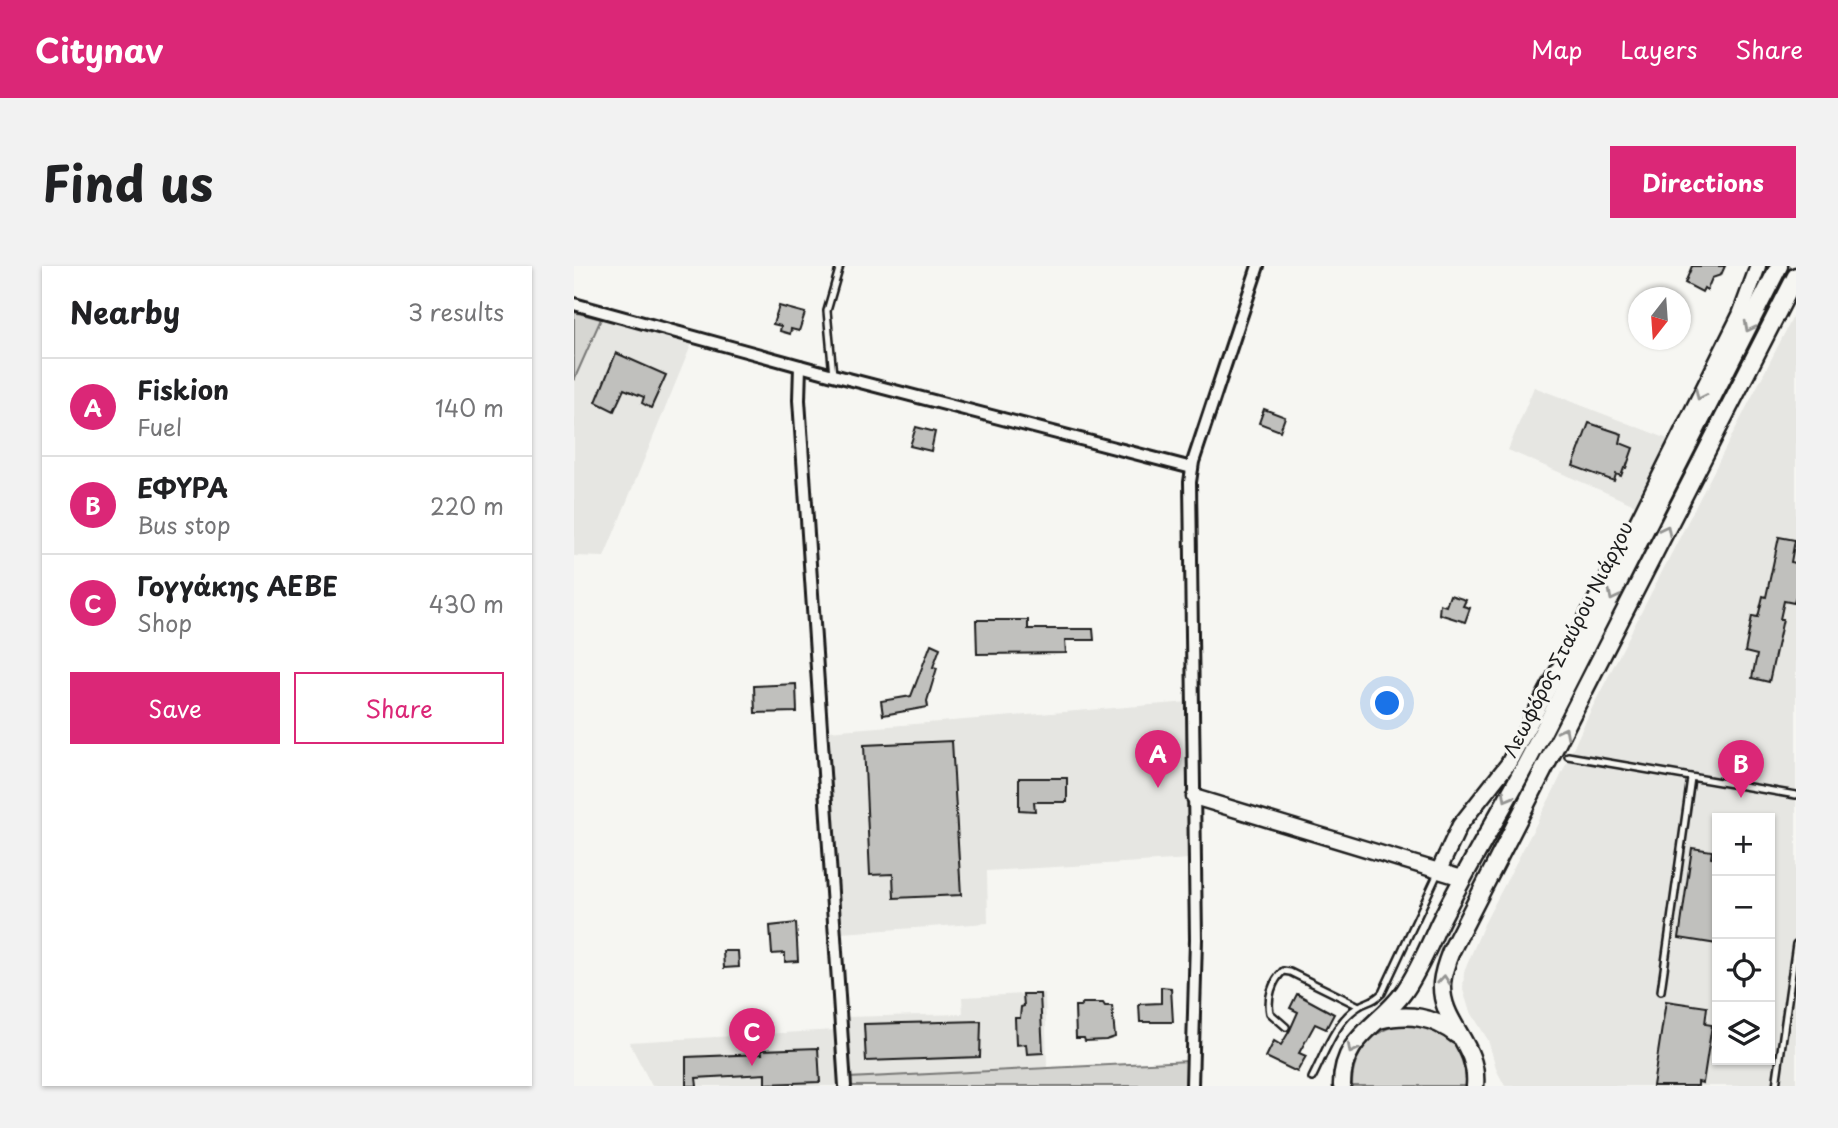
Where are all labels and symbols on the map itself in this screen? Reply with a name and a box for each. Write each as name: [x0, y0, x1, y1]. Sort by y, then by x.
north arrow: [1628, 287, 1691, 350]
one-way arrow: [1743, 320, 1757, 332]
one-way arrow: [1695, 388, 1709, 400]
street label: Λεωφόρος Σταύρου Νιάρχου: [1495, 516, 1639, 762]
one-way arrow: [1657, 525, 1671, 537]
one-way arrow: [1607, 589, 1621, 601]
your location: [1370, 686, 1404, 720]
one-way arrow: [1555, 727, 1569, 739]
pin: A: [1135, 730, 1181, 788]
pin: B: [1718, 740, 1764, 798]
one-way arrow: [1502, 790, 1515, 802]
one-way arrow: [1436, 974, 1451, 985]
pin: C: [729, 1008, 775, 1066]
one-way arrow: [1347, 1042, 1360, 1055]

